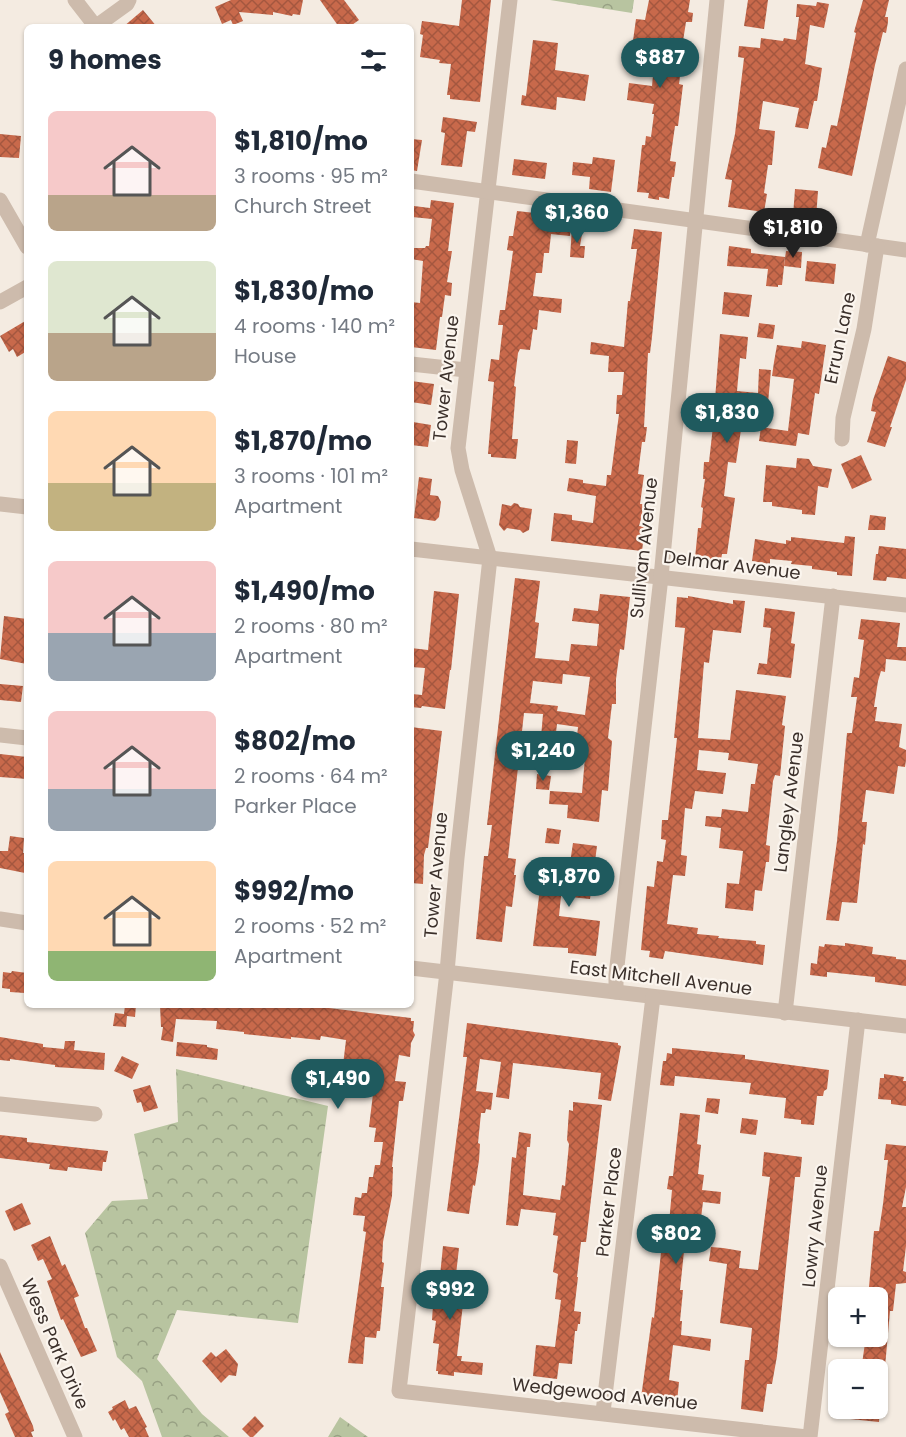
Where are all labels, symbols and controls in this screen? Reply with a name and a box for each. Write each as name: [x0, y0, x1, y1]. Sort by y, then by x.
pin: $887: [624, 38, 696, 89]
text: 9 homes: [48, 42, 162, 78]
text: $887: [635, 43, 685, 71]
icon: filters: [357, 44, 390, 77]
text: $1,810/mo: [234, 123, 368, 159]
icon: home: [96, 135, 168, 207]
text: 3 rooms · 95 m²: [234, 162, 388, 190]
text: Church Street: [234, 192, 371, 220]
pin: $1,360: [528, 193, 626, 244]
text: $1,360: [545, 198, 609, 226]
pin: $1,810: [744, 208, 842, 259]
text: $1,810: [763, 213, 823, 241]
text: $1,830/mo: [234, 273, 374, 309]
icon: home: [96, 285, 168, 357]
street label: Errun Lane: [818, 290, 861, 386]
text: 4 rooms · 140 m²: [234, 312, 395, 340]
street label: Tower Avenue: [426, 314, 465, 442]
text: House: [234, 342, 296, 370]
pin: $1,830: [678, 393, 776, 444]
text: $1,830: [695, 398, 759, 426]
text: $1,870/mo: [234, 423, 372, 459]
icon: home: [96, 435, 168, 507]
text: 3 rooms · 101 m²: [234, 462, 388, 490]
street label: Sullivan Avenue: [624, 476, 663, 620]
text: Apartment: [234, 492, 342, 520]
street label: Delmar Avenue: [662, 544, 802, 585]
text: $1,490/mo: [234, 573, 375, 609]
icon: home: [96, 585, 168, 657]
text: 2 rooms · 80 m²: [234, 612, 388, 640]
text: Apartment: [234, 642, 342, 670]
text: $802/mo: [234, 723, 356, 759]
street label: Langley Avenue: [767, 730, 810, 874]
pin: $1,240: [494, 731, 592, 782]
icon: home: [96, 735, 168, 807]
text: $1,240: [511, 736, 575, 764]
text: 2 rooms · 64 m²: [234, 762, 388, 790]
text: Parker Place: [234, 792, 357, 820]
street label: Tower Avenue: [418, 811, 453, 939]
pin: $1,870: [520, 857, 618, 908]
text: $1,870: [537, 862, 601, 890]
text: $992/mo: [234, 873, 354, 909]
icon: home: [96, 885, 168, 957]
text: 2 rooms · 52 m²: [234, 912, 386, 940]
text: Apartment: [234, 942, 342, 970]
street label: East Mitchell Avenue: [568, 954, 754, 1001]
pin: $1,490: [289, 1059, 387, 1110]
text: $1,490: [305, 1064, 371, 1092]
street label: Parker Place: [589, 1146, 628, 1258]
street label: Lowry Avenue: [796, 1163, 833, 1289]
pin: $802: [640, 1214, 712, 1265]
text: $802: [651, 1219, 701, 1247]
pin: $992: [414, 1270, 486, 1321]
street label: Wess Park Drive: [15, 1274, 96, 1413]
text: $992: [425, 1275, 475, 1303]
map controls: [828, 1287, 888, 1419]
button: +: [828, 1287, 888, 1347]
button: −: [828, 1359, 888, 1419]
street label: Wedgewood Avenue: [511, 1371, 699, 1416]

